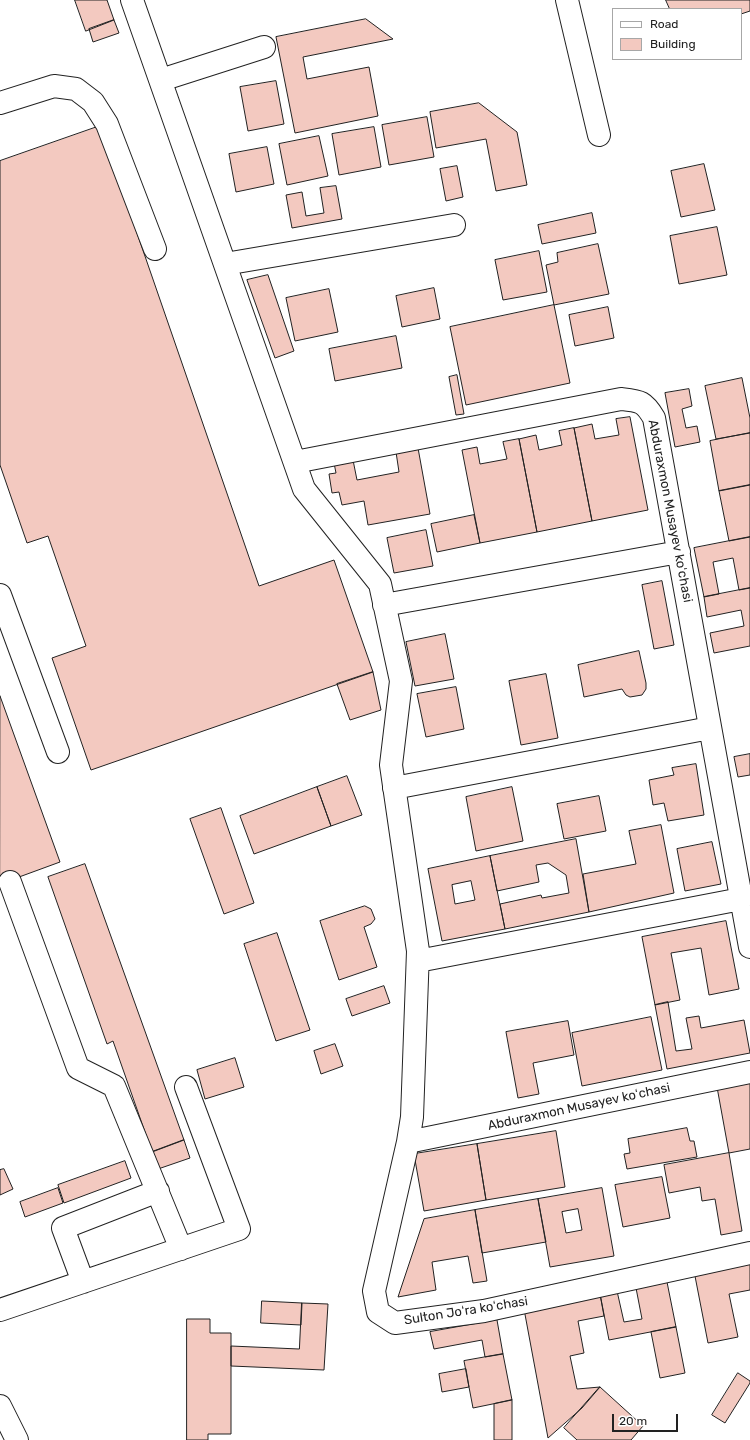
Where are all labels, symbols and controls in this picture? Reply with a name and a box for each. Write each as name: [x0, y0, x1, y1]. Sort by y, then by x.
legend: [612, 8, 742, 60]
text: Road: [650, 17, 678, 31]
text: Building: [650, 37, 696, 51]
street label: Abduraxmon Musayev koʻchasi: [645, 418, 695, 604]
street label: Abduraxmon Musayev koʻchasi: [486, 1080, 672, 1134]
street label: Sulton Joʻra koʻchasi: [403, 1293, 529, 1329]
scale bar: [614, 1406, 680, 1432]
text: 20 m: [619, 1414, 647, 1428]

